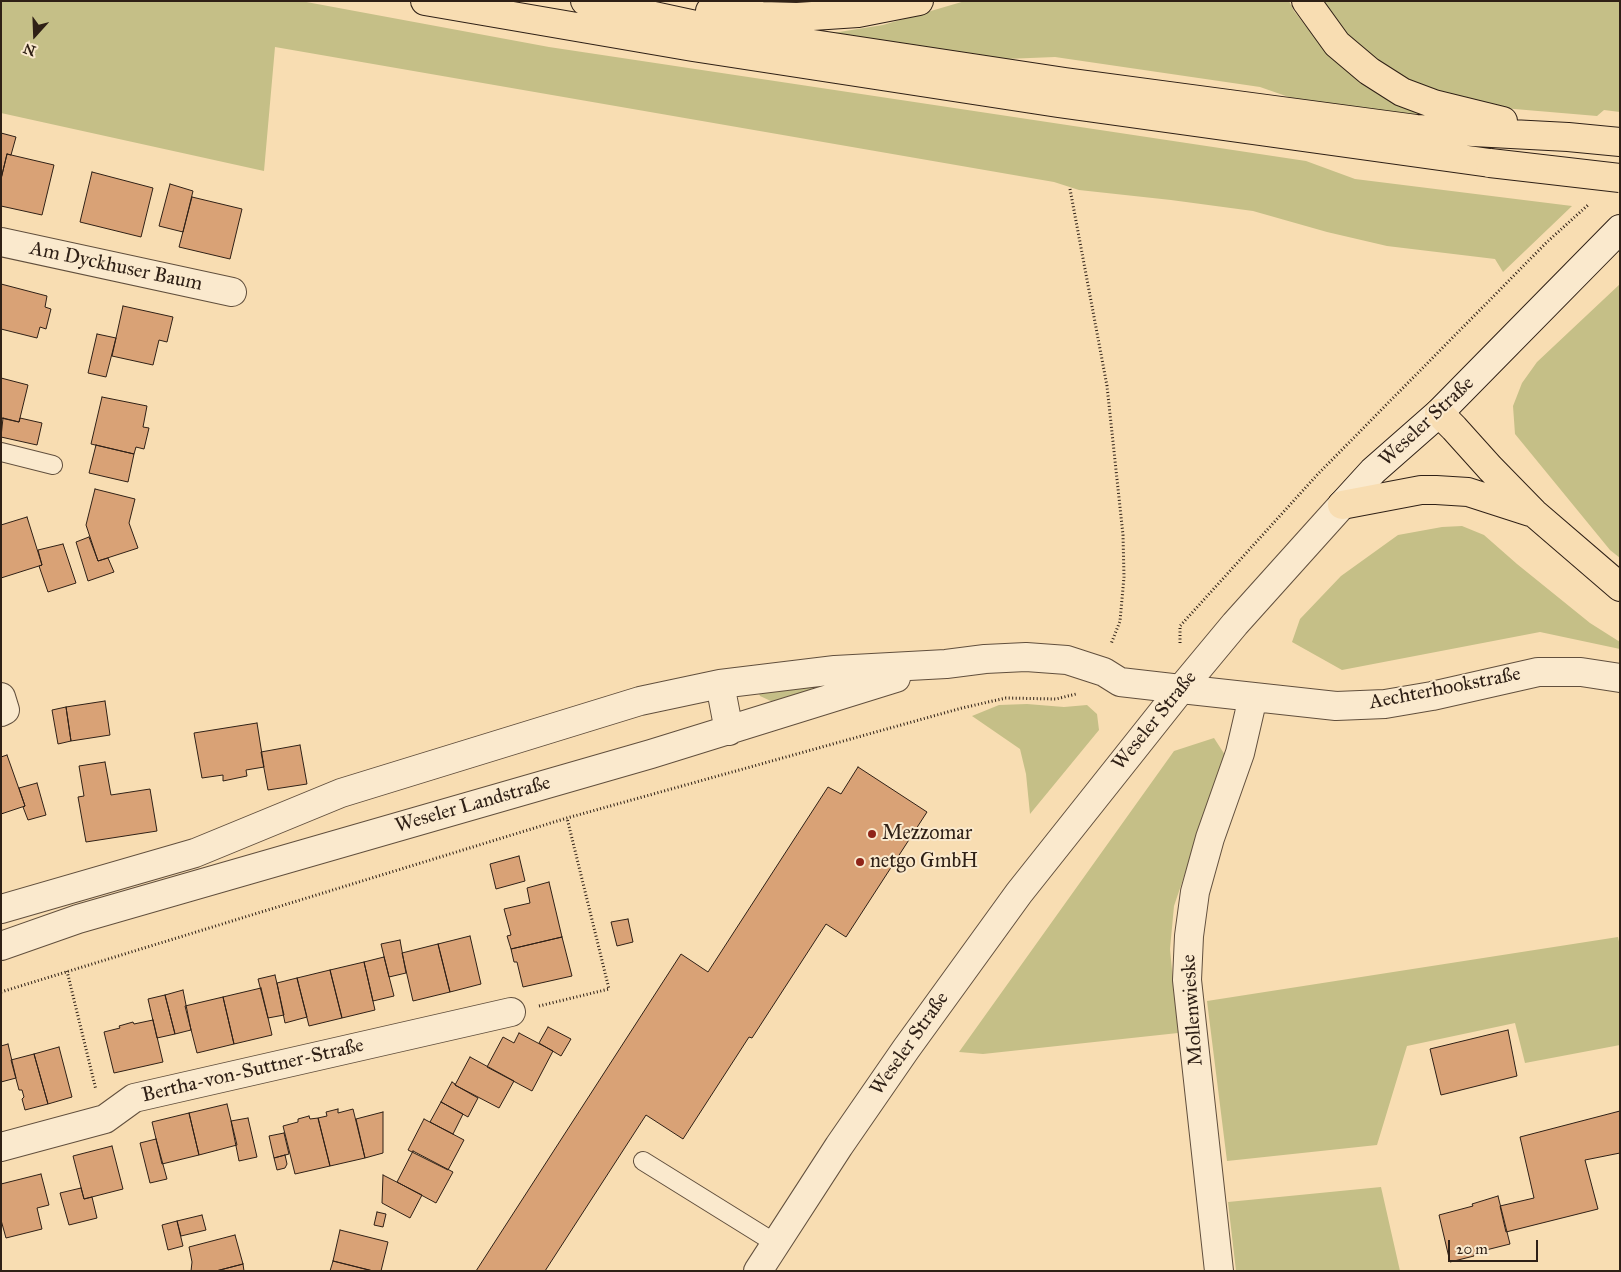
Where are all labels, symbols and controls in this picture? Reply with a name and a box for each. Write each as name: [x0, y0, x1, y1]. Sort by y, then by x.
north arrow: [10, 10, 60, 60]
text: N: [21, 40, 38, 60]
street label: Am Dyckhuser Baum: [28, 237, 204, 297]
street label: Weseler Straße: [1375, 372, 1479, 472]
street label: Aechterhookstraße: [1367, 663, 1523, 715]
street label: Weseler Straße: [1108, 666, 1202, 776]
street label: Weseler Landstraße: [392, 771, 554, 839]
place label: Mezzomar: [882, 822, 972, 846]
marker: Mezzomar: [866, 828, 878, 840]
place label: netgo GmbH: [870, 850, 978, 874]
marker: netgo GmbH: [854, 856, 866, 868]
street label: Mollenwieske: [1177, 953, 1209, 1067]
street label: Weseler Straße: [866, 988, 954, 1100]
street label: Bertha-von-Suttner-Straße: [140, 1034, 366, 1108]
scale bar: [1451, 1230, 1541, 1262]
text: 20 m: [1456, 1240, 1488, 1258]

